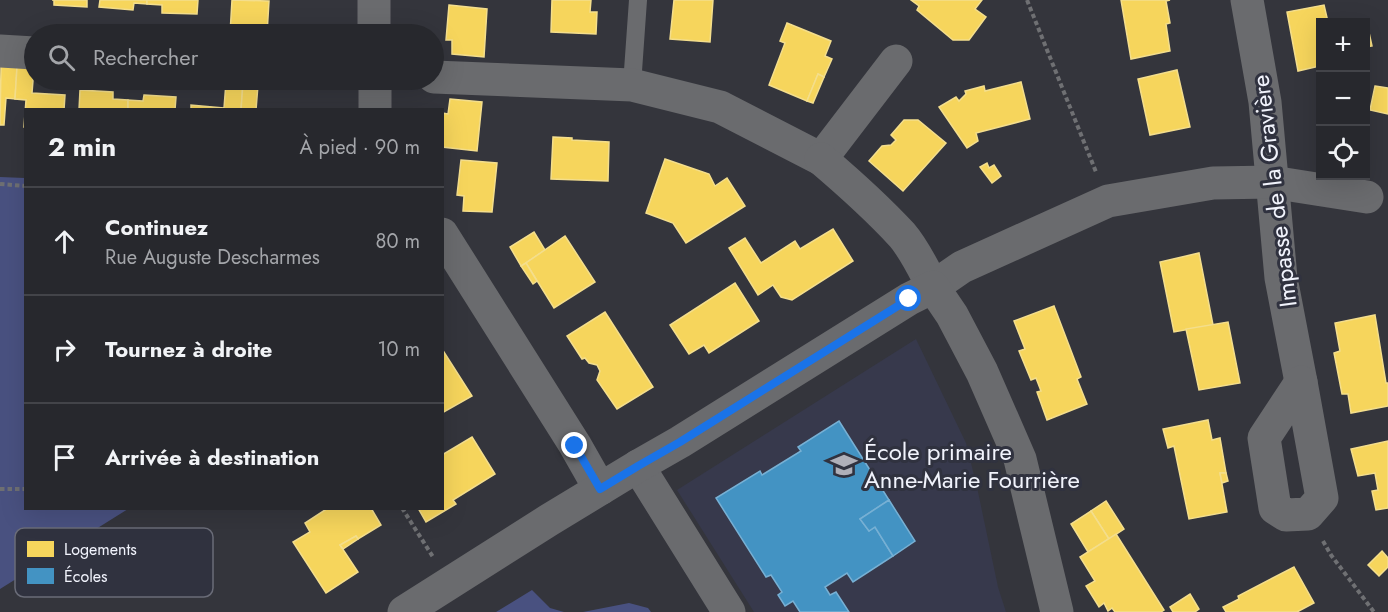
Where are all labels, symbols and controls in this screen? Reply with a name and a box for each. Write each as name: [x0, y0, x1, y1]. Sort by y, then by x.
map controls: [1316, 18, 1370, 180]
button: +: [1316, 18, 1370, 72]
search box: [24, 24, 444, 90]
icon: search: [45, 41, 78, 74]
text: Rechercher: [93, 41, 198, 73]
button: −: [1316, 72, 1370, 126]
street label: Impasse de la Gravière: [1242, 73, 1306, 309]
button: locate: [1316, 126, 1370, 180]
text: 2 min: [48, 128, 116, 166]
text: À pied · 90 m: [299, 133, 420, 162]
text: Continuez: [105, 211, 208, 243]
icon: ahead: [48, 225, 81, 258]
text: 80 m: [375, 227, 420, 256]
text: Rue Auguste Descharmes: [105, 243, 320, 272]
route start: [895, 285, 921, 311]
icon: right: [48, 333, 81, 366]
text: Tournez à droite: [105, 333, 272, 365]
text: 10 m: [377, 335, 420, 364]
route end: [561, 432, 587, 458]
place label: École primaire Anne-Marie Fourrière: [864, 434, 1080, 497]
icon: arrive: [48, 441, 81, 474]
text: Arrivée à destination: [105, 441, 319, 473]
school or university icon: École primaire Anne-Marie Fourrière: [829, 450, 859, 480]
legend: [15, 528, 213, 597]
text: Logements: [64, 538, 137, 561]
text: Écoles: [64, 565, 108, 588]

